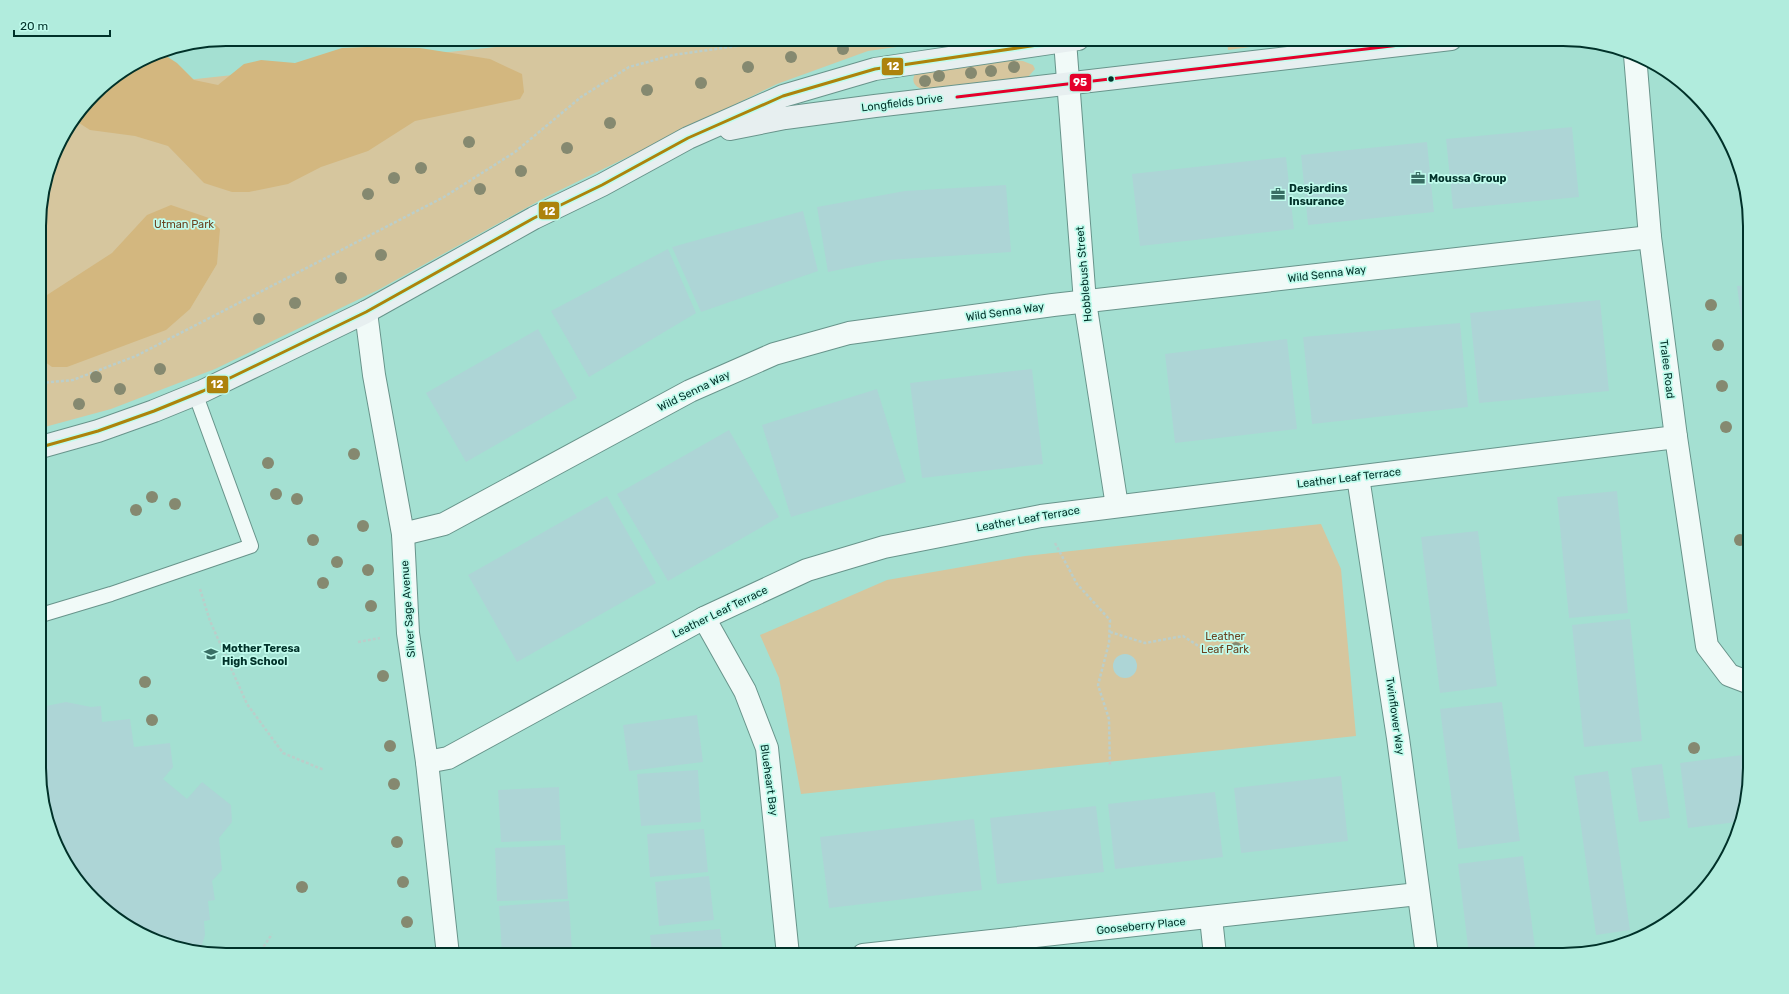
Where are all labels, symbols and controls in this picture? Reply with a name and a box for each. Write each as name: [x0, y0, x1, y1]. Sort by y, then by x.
scale bar: [14, 12, 110, 38]
text: 20 m: [20, 19, 48, 33]
line badge: 12: [881, 57, 904, 76]
text: 12: [887, 60, 899, 73]
line badge: 95: [1069, 73, 1092, 92]
unlabelled marker: [1106, 74, 1116, 84]
text: 95: [1073, 76, 1087, 89]
street label: Longfields Drive: [861, 92, 943, 114]
office icon: Moussa Group: [1410, 170, 1426, 186]
place label: Moussa Group: [1429, 172, 1507, 185]
place label: Desjardins Insurance: [1289, 182, 1348, 208]
office icon: Desjardins Insurance: [1270, 186, 1286, 202]
line badge: 12: [538, 201, 560, 220]
text: 12: [543, 205, 555, 218]
park label: Utman Park: [154, 218, 214, 231]
street label: Hobblebush Street: [1073, 225, 1095, 322]
street label: Wild Senna Way: [1287, 263, 1367, 285]
street label: Wild Senna Way: [965, 300, 1045, 324]
street label: Tralee Road: [1657, 339, 1677, 399]
street label: Wild Senna Way: [656, 368, 732, 414]
line badge: 12: [206, 375, 229, 394]
text: 12: [211, 378, 223, 391]
street label: Leather Leaf Terrace: [1296, 465, 1402, 491]
street label: Leather Leaf Terrace: [975, 504, 1081, 534]
street label: Silver Sage Avenue: [398, 560, 418, 658]
street label: Leather Leaf Terrace: [670, 583, 770, 641]
park label: Leather Leaf Park: [1201, 630, 1249, 656]
place label: Mother Teresa High School: [222, 642, 300, 668]
school or university icon: Mother Teresa High School: [203, 646, 219, 662]
street label: Twinflower Way: [1383, 676, 1407, 756]
street label: Blueheart Bay: [758, 743, 780, 817]
street label: Gooseberry Place: [1096, 915, 1186, 937]

